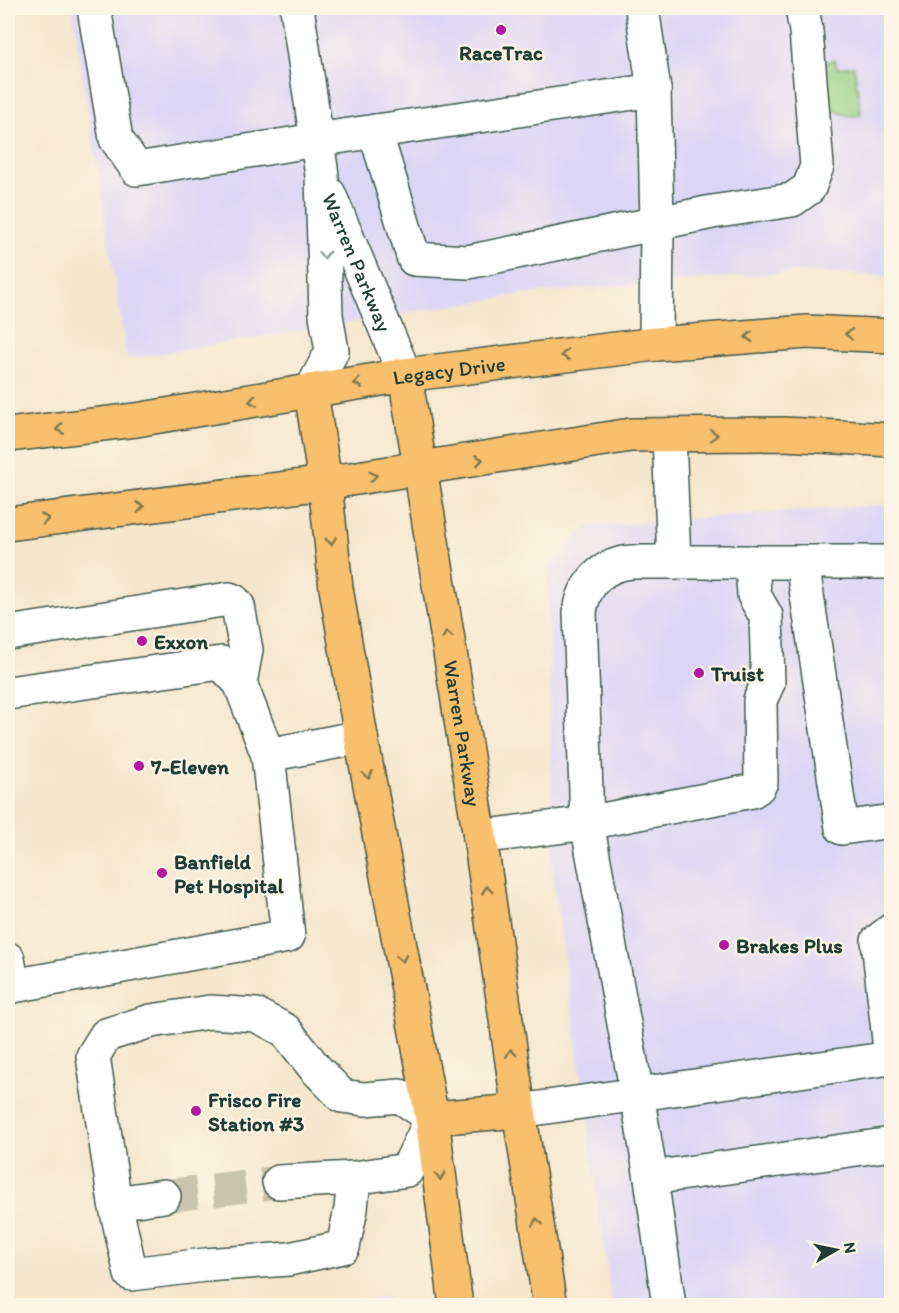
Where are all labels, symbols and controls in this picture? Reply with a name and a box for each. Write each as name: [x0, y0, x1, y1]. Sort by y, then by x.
marker: RaceTrac: [494, 23, 508, 37]
place label: RaceTrac: [459, 40, 543, 65]
street label: Warren Parkway: [317, 189, 398, 335]
one-way arrow: [318, 250, 330, 259]
one-way arrow: [845, 328, 854, 341]
one-way arrow: [744, 330, 753, 343]
one-way arrow: [560, 348, 569, 361]
street label: Legacy Drive: [391, 350, 507, 389]
one-way arrow: [353, 376, 363, 389]
one-way arrow: [249, 394, 259, 407]
one-way arrow: [56, 422, 65, 435]
one-way arrow: [709, 429, 718, 441]
one-way arrow: [473, 454, 483, 467]
one-way arrow: [368, 471, 378, 483]
one-way arrow: [135, 501, 144, 514]
one-way arrow: [40, 514, 49, 526]
one-way arrow: [324, 537, 337, 546]
place label: Exxon: [154, 629, 208, 654]
one-way arrow: [442, 630, 454, 639]
marker: Exxon: [135, 634, 149, 648]
street label: Warren Parkway: [439, 658, 487, 808]
place label: Truist: [710, 661, 764, 686]
marker: Truist: [692, 666, 706, 680]
place label: 7-Eleven: [150, 754, 229, 779]
marker: 7-Eleven: [132, 759, 146, 773]
one-way arrow: [361, 770, 374, 780]
place label: Banfield Pet Hospital: [174, 849, 285, 899]
marker: Banfield Pet Hospital: [155, 866, 169, 880]
one-way arrow: [482, 885, 494, 894]
place label: Brakes Plus: [736, 933, 843, 958]
marker: Brakes Plus: [717, 938, 731, 952]
one-way arrow: [395, 953, 408, 963]
one-way arrow: [505, 1048, 517, 1058]
place label: Frisco Fire Station #3: [208, 1087, 304, 1136]
marker: Frisco Fire Station #3: [189, 1104, 203, 1118]
one-way arrow: [433, 1172, 445, 1181]
one-way arrow: [531, 1218, 543, 1227]
north arrow: [806, 1220, 866, 1280]
text: N: [840, 1241, 861, 1255]

